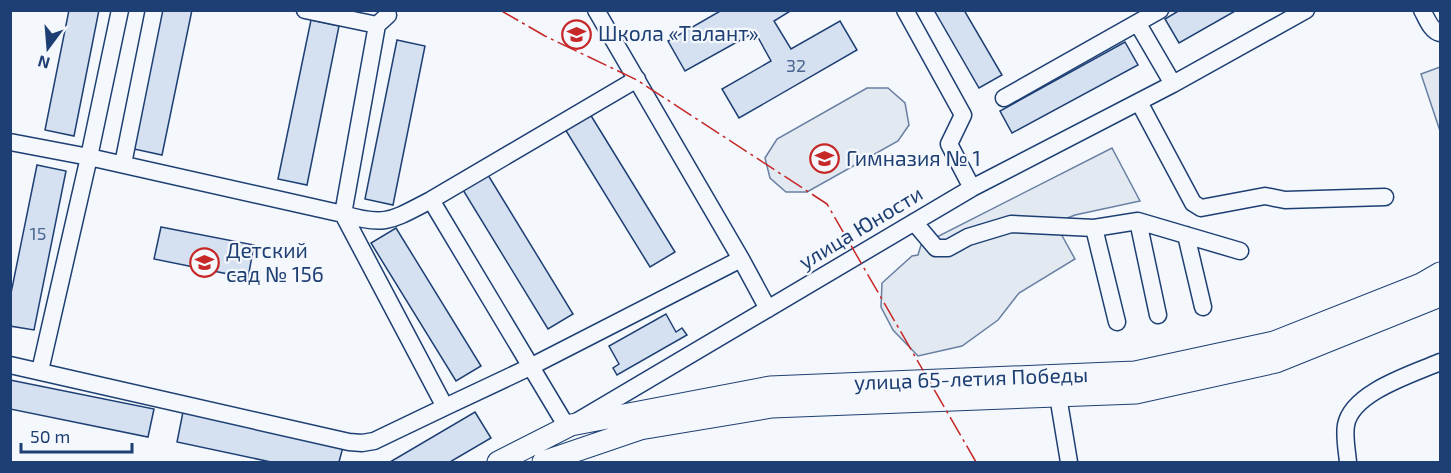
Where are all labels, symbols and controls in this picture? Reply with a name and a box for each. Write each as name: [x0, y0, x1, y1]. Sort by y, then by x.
north arrow: [18, 18, 78, 78]
school or university icon: Школа «Талант»: [561, 18, 593, 50]
place label: Школа «Талант»: [598, 20, 759, 45]
text: N: [36, 52, 52, 74]
house number: 32: [786, 54, 806, 76]
school or university icon: Гимназия № 1: [809, 143, 841, 175]
place label: Гимназия № 1: [846, 145, 981, 170]
street label: улица Юности: [794, 180, 927, 274]
house number: 15: [30, 222, 46, 244]
place label: Детский сад № 156: [226, 237, 324, 286]
school or university icon: Детский сад № 156: [189, 247, 221, 279]
street label: улица 65-летия Победы: [853, 361, 1088, 395]
scale bar: [21, 416, 132, 454]
text: 50 m: [30, 425, 70, 447]

